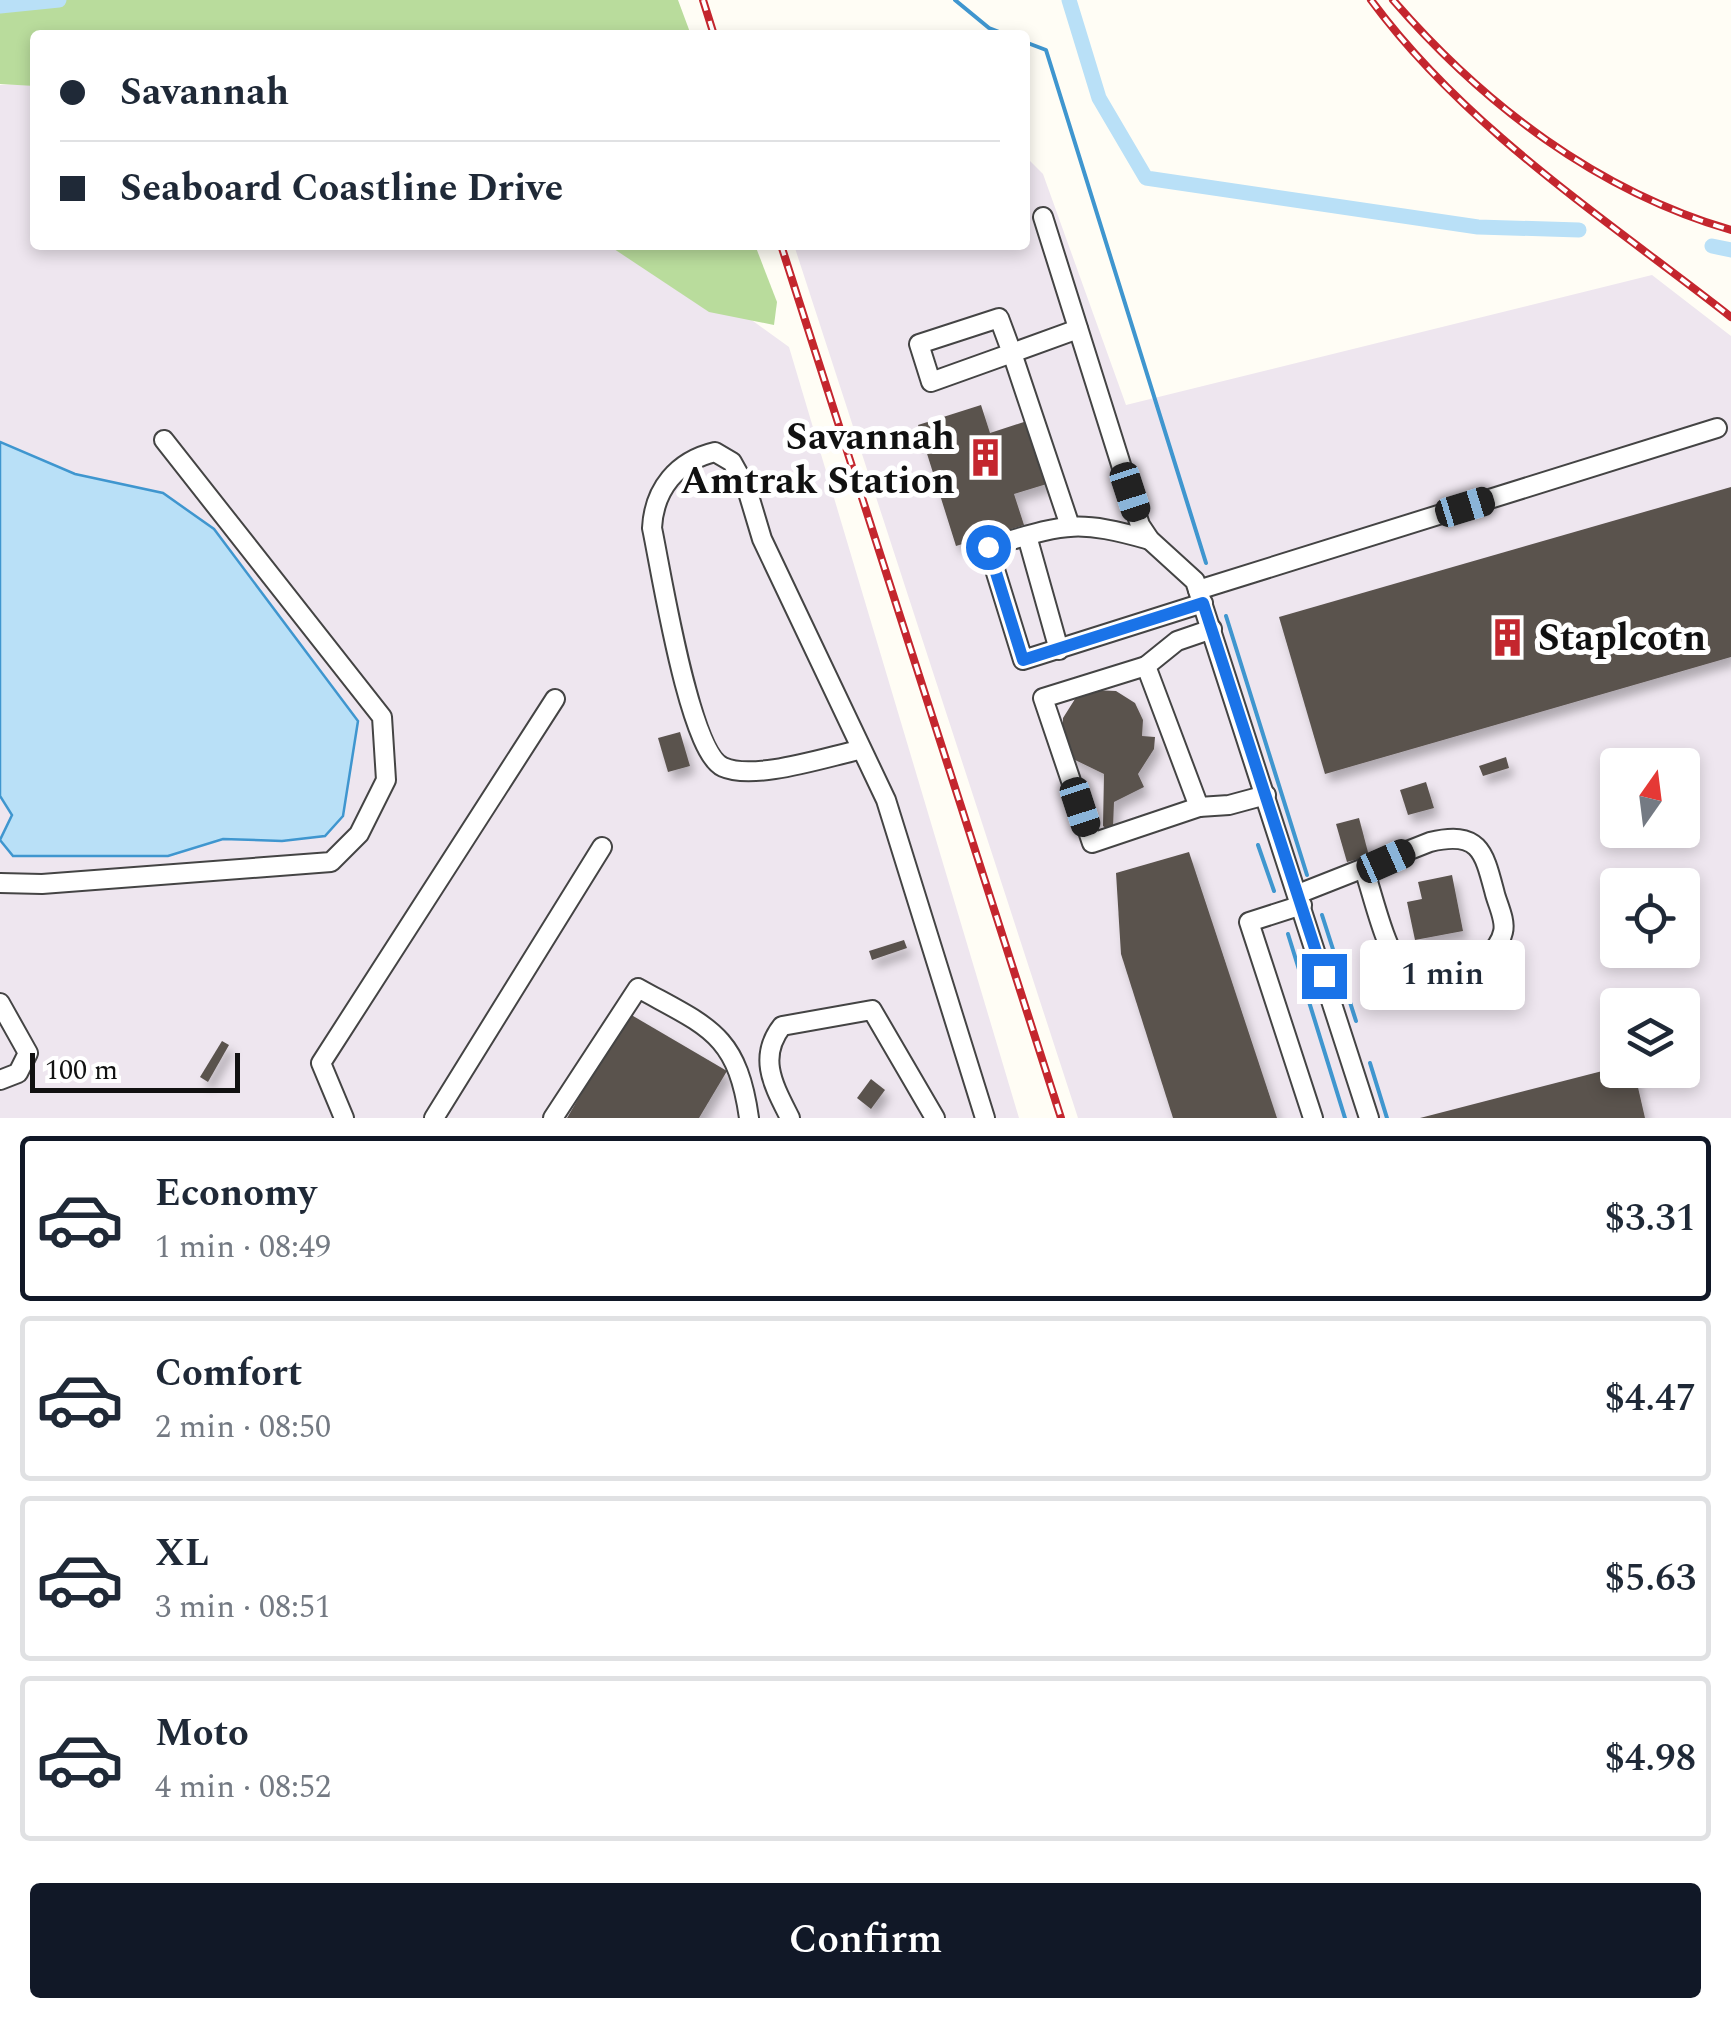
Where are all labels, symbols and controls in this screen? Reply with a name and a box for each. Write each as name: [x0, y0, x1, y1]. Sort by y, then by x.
text: Savannah: [120, 64, 289, 122]
text: Seaboard Coastline Drive: [120, 160, 563, 218]
place label: Savannah Amtrak Station: [681, 409, 955, 511]
building icon: Savannah Amtrak Station: [964, 437, 1006, 479]
car: [1106, 459, 1154, 525]
car: [1432, 484, 1498, 530]
route start: [966, 525, 1011, 570]
place label: Staplcotn: [1538, 610, 1706, 668]
building icon: Staplcotn: [1487, 616, 1529, 658]
north arrow: [1600, 748, 1700, 848]
map controls: [1600, 748, 1700, 1088]
car: [1056, 774, 1104, 840]
car: [1352, 835, 1420, 887]
button: locate: [1600, 868, 1700, 968]
callout: 1 min: [1359, 941, 1524, 1011]
text: 1 min: [1401, 950, 1484, 999]
route end: [1302, 954, 1347, 999]
button: layers: [1600, 988, 1700, 1088]
scale bar: [30, 1048, 240, 1092]
text: 100 m: [45, 1049, 118, 1092]
text: Economy: [155, 1165, 316, 1223]
icon: car: [35, 1174, 125, 1264]
text: $3.31: [1605, 1190, 1696, 1248]
text: 1 min · 08:49: [155, 1223, 331, 1272]
text: Comfort: [155, 1345, 302, 1403]
icon: car: [35, 1354, 125, 1444]
text: $4.47: [1605, 1370, 1696, 1428]
text: 2 min · 08:50: [155, 1403, 331, 1452]
text: XL: [155, 1525, 209, 1583]
icon: car: [35, 1534, 125, 1624]
text: $5.63: [1605, 1550, 1696, 1608]
text: 3 min · 08:51: [155, 1583, 331, 1632]
text: Moto: [155, 1705, 249, 1763]
icon: car: [35, 1714, 125, 1804]
text: $4.98: [1605, 1730, 1696, 1788]
text: 4 min · 08:52: [155, 1763, 331, 1812]
button: Confirm: [30, 1883, 1701, 1998]

